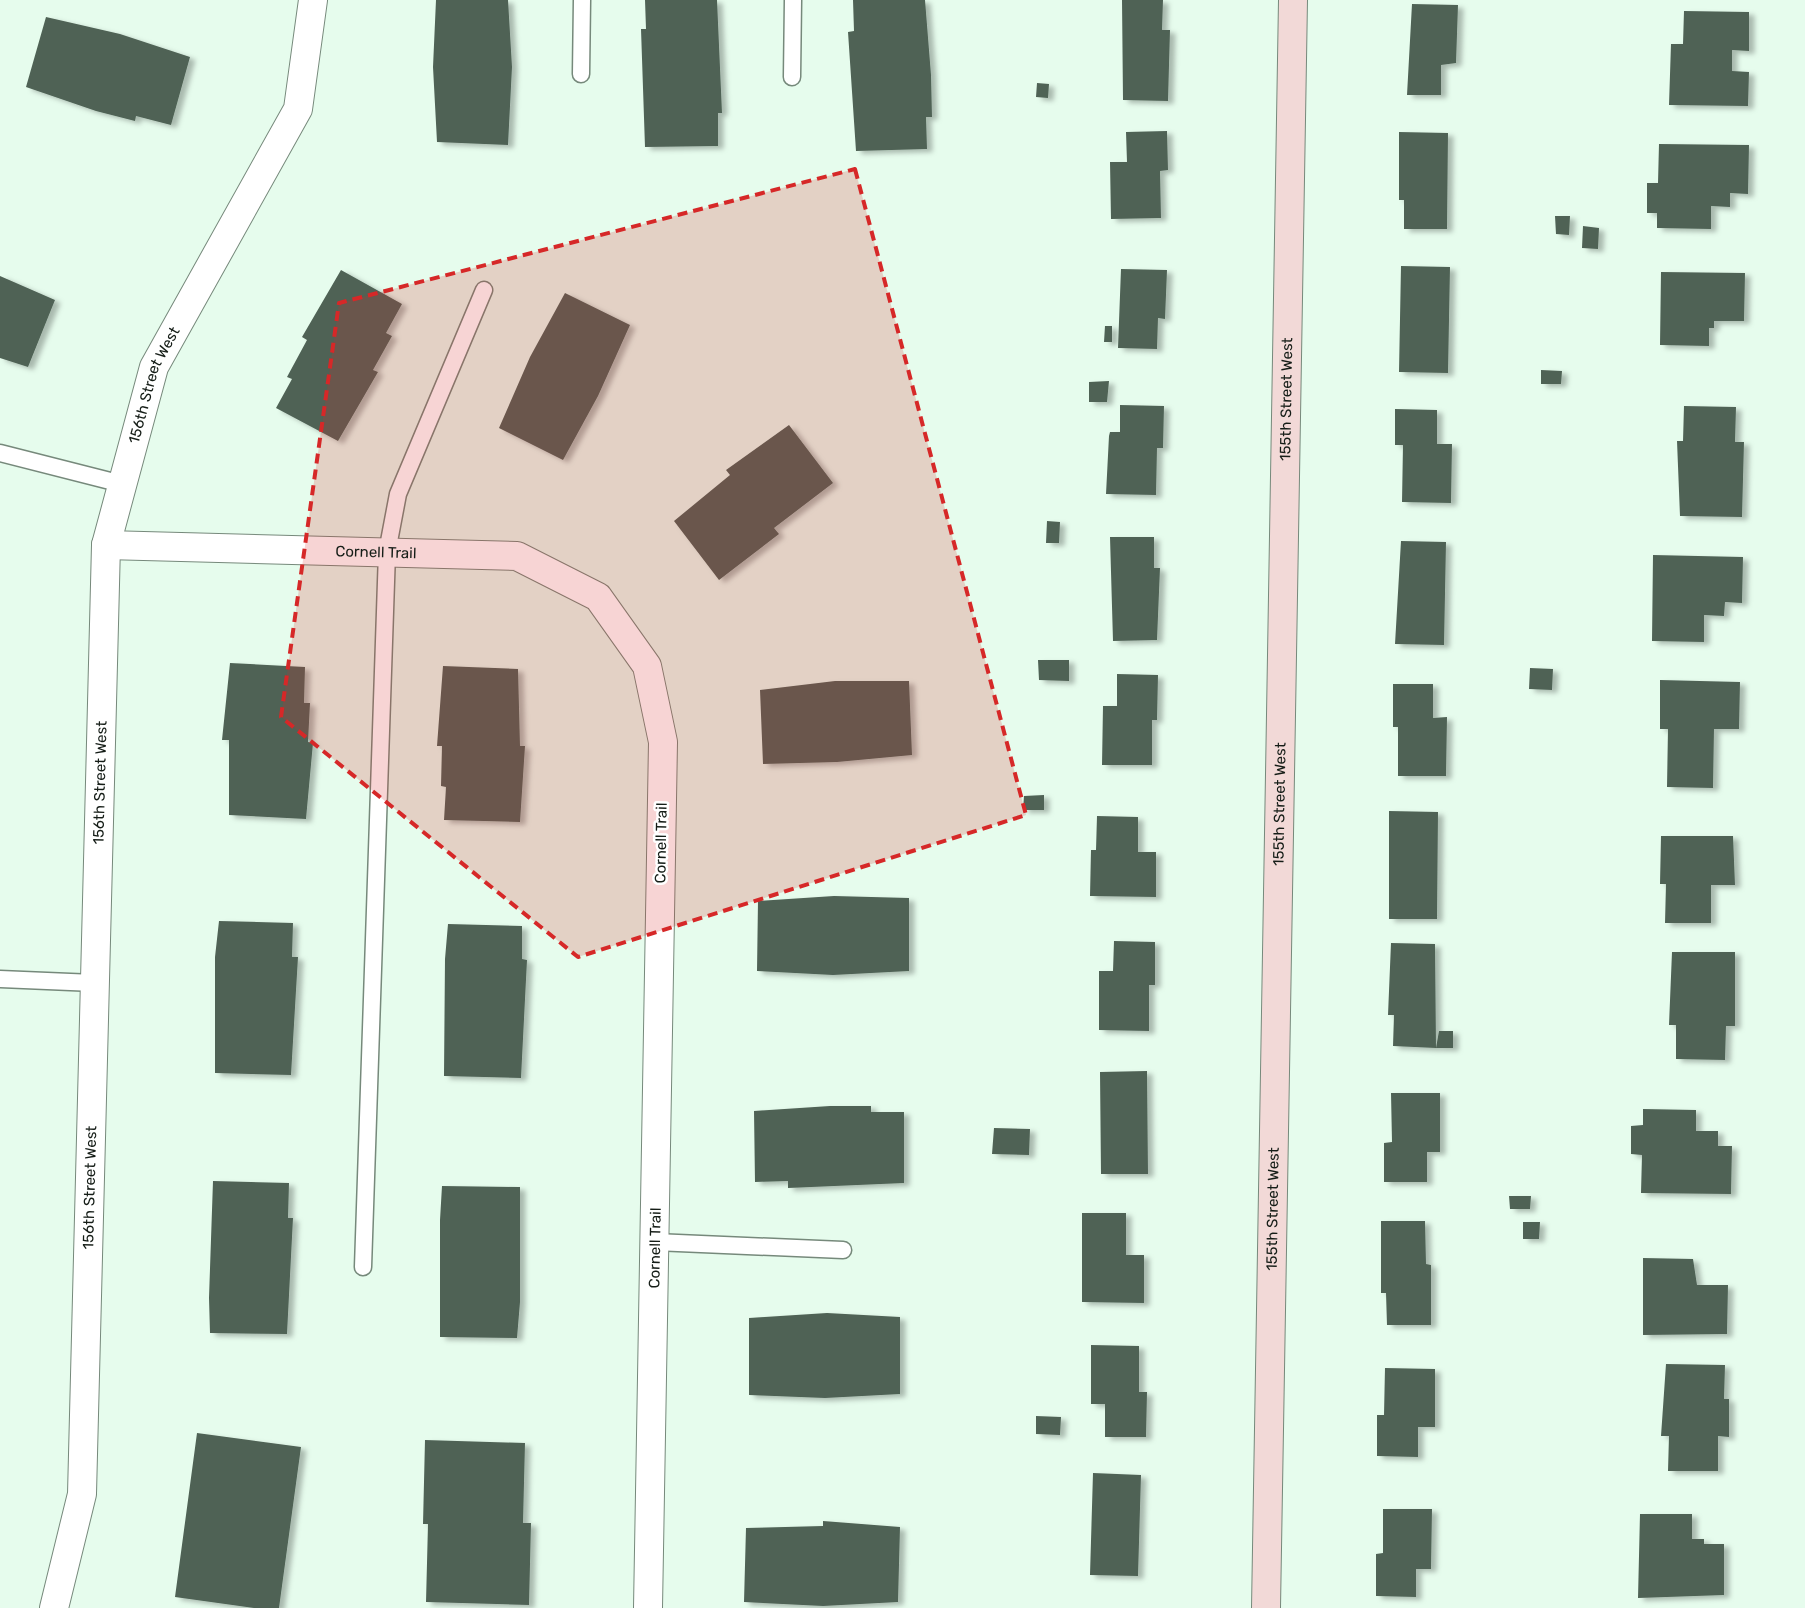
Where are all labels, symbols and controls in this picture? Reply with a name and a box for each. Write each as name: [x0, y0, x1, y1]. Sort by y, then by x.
street label: 156th Street West: [125, 323, 184, 445]
street label: 155th Street West: [1276, 337, 1296, 461]
street label: Cornell Trail: [335, 542, 417, 562]
street label: 156th Street West: [89, 720, 111, 845]
street label: 155th Street West: [1269, 742, 1290, 866]
street label: Cornell Trail: [651, 802, 671, 884]
street label: 156th Street West: [79, 1125, 100, 1249]
street label: 155th Street West: [1263, 1147, 1283, 1271]
street label: Cornell Trail: [645, 1207, 665, 1289]

